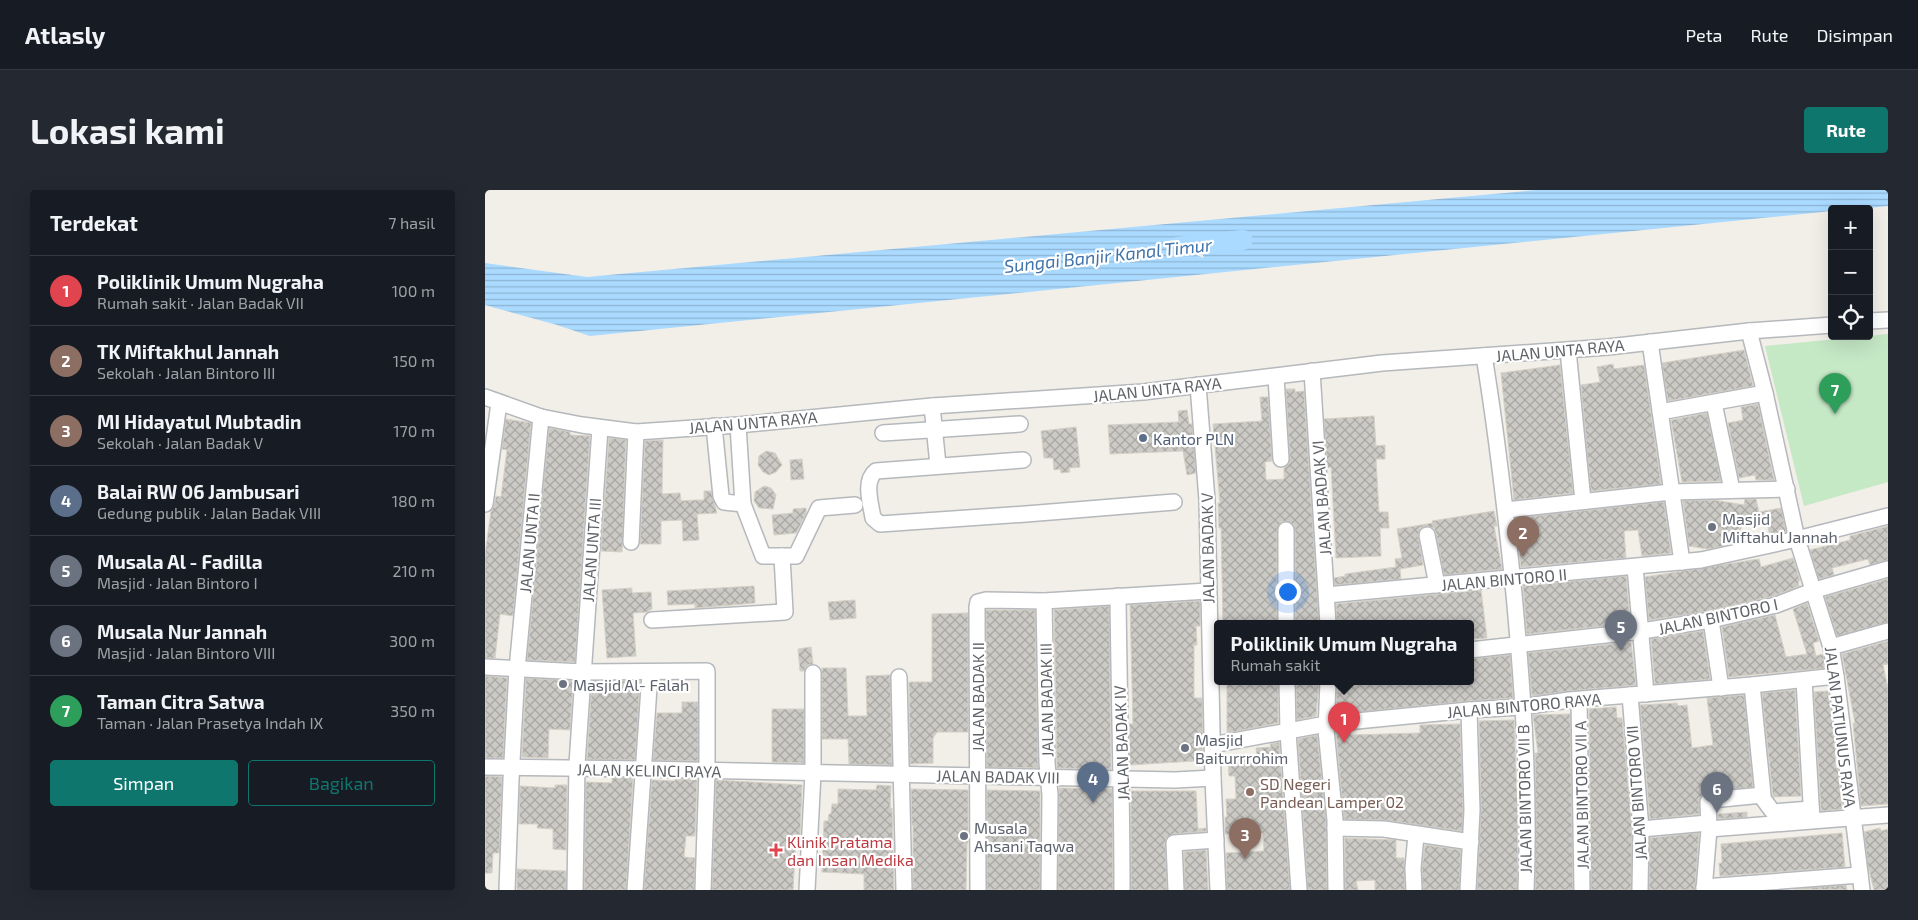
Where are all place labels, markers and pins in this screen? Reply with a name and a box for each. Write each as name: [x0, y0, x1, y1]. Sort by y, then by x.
pin: 7: [1819, 373, 1851, 414]
place label: Kantor PLN: [1153, 429, 1234, 448]
marker: Kantor PLN: [1137, 432, 1149, 444]
place label: Masjid Miftahul Jannah: [1722, 509, 1838, 546]
pin: 2: [1507, 516, 1539, 557]
marker: Masjid Miftahul Jannah: [1706, 521, 1718, 533]
pin: 5: [1605, 610, 1637, 651]
place label: Masjid Al- Falah: [573, 675, 689, 695]
marker: Masjid Al- Falah: [557, 678, 569, 690]
pin: 1: [1328, 702, 1360, 743]
place label: Masjid Baiturrrohim: [1195, 730, 1288, 767]
marker: Masjid Baiturrrohim: [1179, 742, 1191, 754]
pin: 4: [1077, 762, 1109, 803]
pin: 6: [1701, 772, 1733, 813]
place label: SD Negeri Pandean Lamper 02: [1260, 774, 1404, 811]
marker: SD Negeri Pandean Lamper 02: [1244, 786, 1256, 798]
place label: Musala Ahsani Taqwa: [974, 818, 1074, 855]
pin: 3: [1229, 818, 1261, 859]
marker: Musala Ahsani Taqwa: [958, 830, 970, 842]
place label: Klinik Pratama dan Insan Medika: [787, 832, 914, 869]
marker: Klinik Pratama dan Insan Medika: [769, 843, 783, 857]

